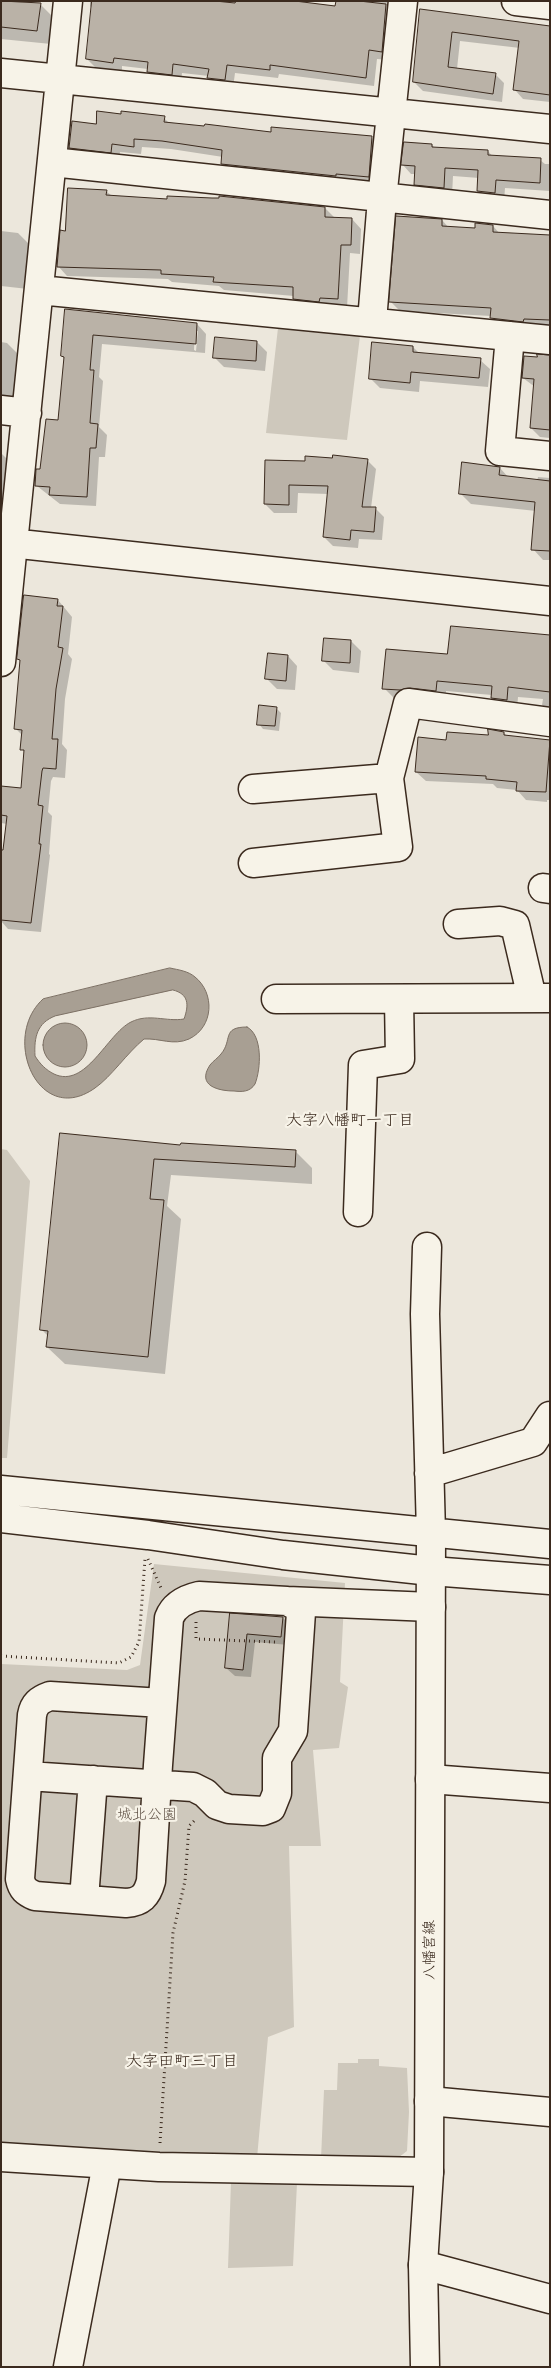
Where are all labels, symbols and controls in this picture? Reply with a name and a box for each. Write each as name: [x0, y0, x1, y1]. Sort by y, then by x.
district label: 大字八幡町一丁目: [286, 1111, 414, 1131]
park label: 城北公園: [117, 1806, 177, 1824]
street label: 八幡宮線: [421, 1920, 439, 1980]
district label: 大字田町三丁目: [126, 2052, 238, 2072]

